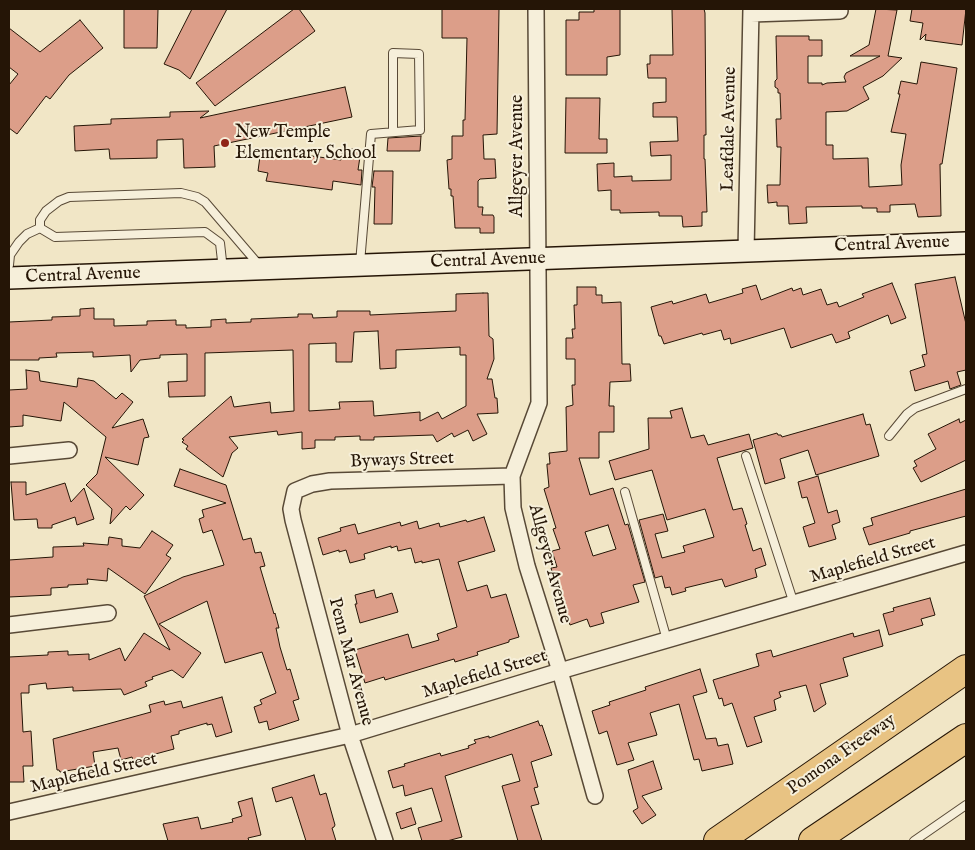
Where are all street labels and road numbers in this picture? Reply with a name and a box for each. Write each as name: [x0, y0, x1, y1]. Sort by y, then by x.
street label: Leafdale Avenue: [718, 66, 742, 192]
street label: Allgeyer Avenue: [507, 95, 529, 217]
street label: Central Avenue: [834, 232, 950, 258]
street label: Central Avenue: [430, 248, 546, 274]
street label: Central Avenue: [25, 263, 141, 289]
street label: Byways Street: [350, 448, 454, 474]
street label: Allgeyer Avenue: [523, 502, 575, 626]
street label: Maplefield Street: [808, 533, 938, 589]
street label: Penn Mar Avenue: [323, 596, 377, 728]
street label: Maplefield Street: [420, 646, 550, 704]
street label: Pomona Freeway: [784, 710, 900, 800]
street label: Maplefield Street: [29, 749, 159, 799]

